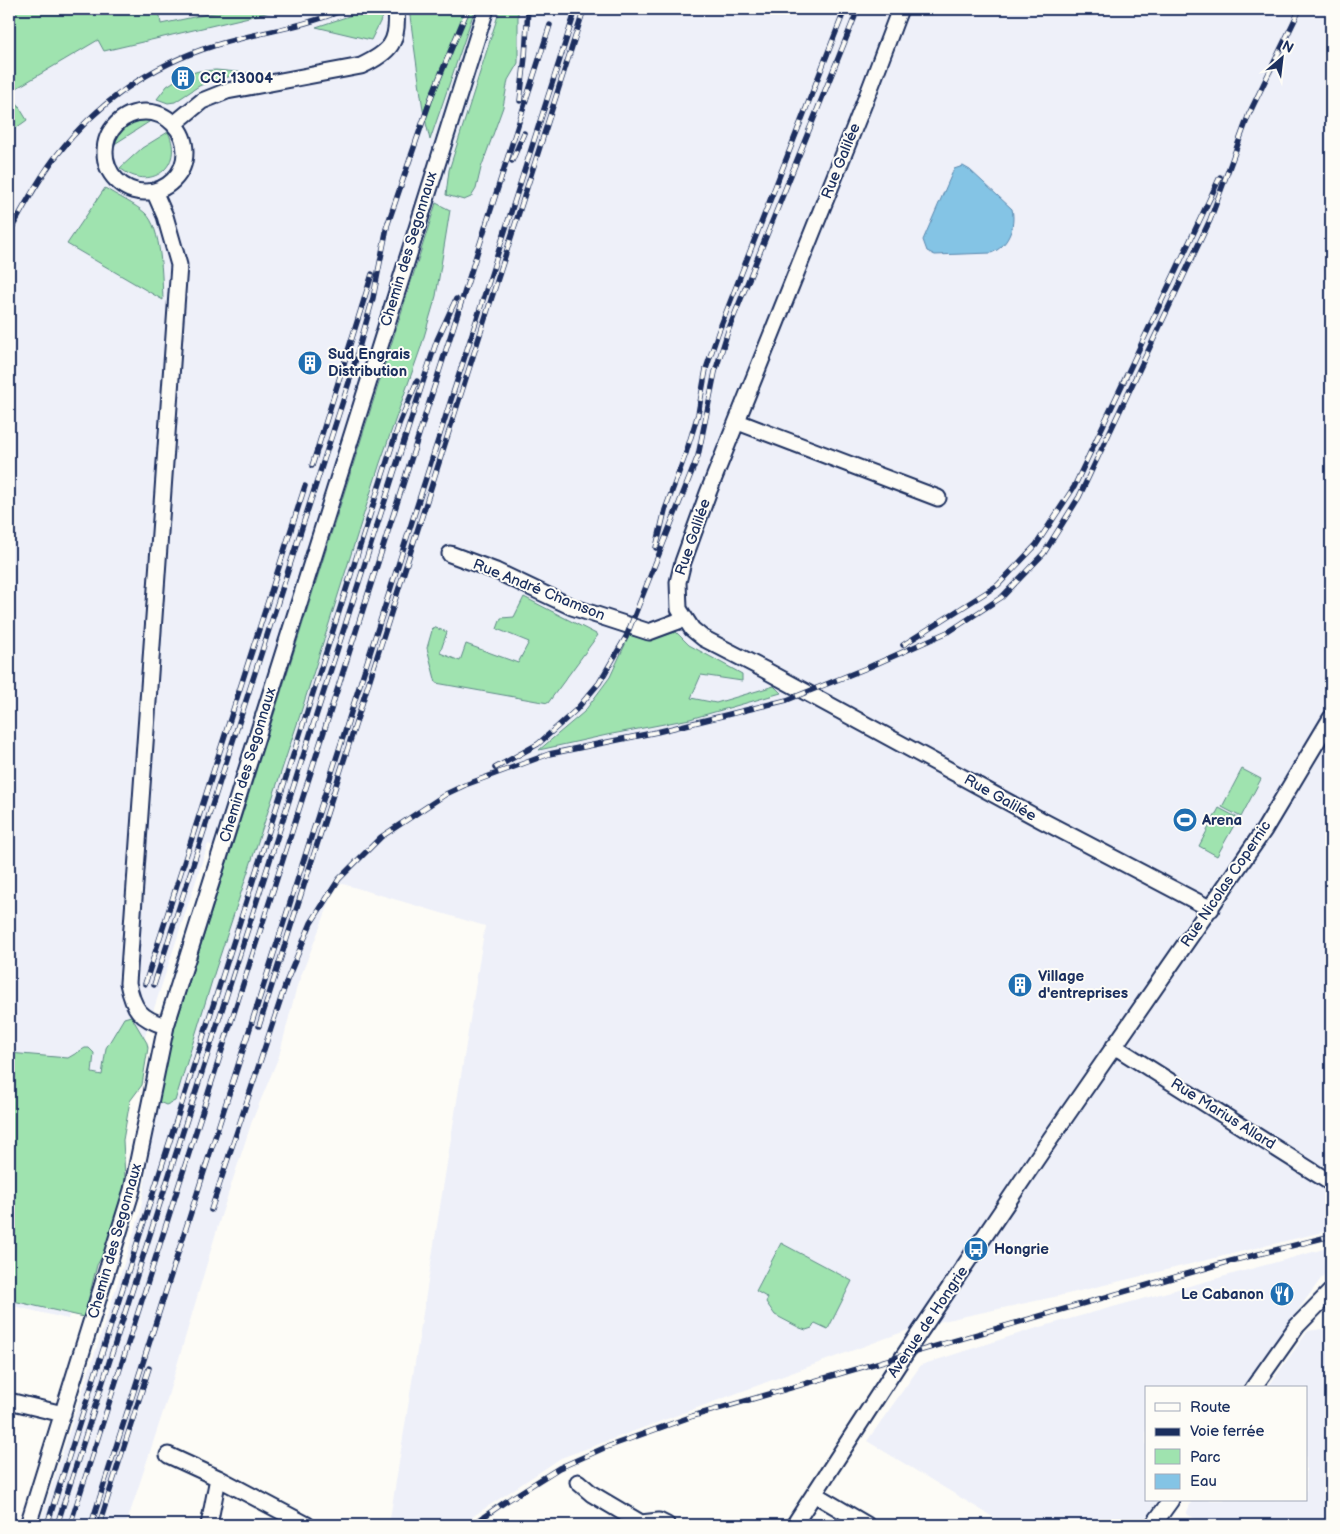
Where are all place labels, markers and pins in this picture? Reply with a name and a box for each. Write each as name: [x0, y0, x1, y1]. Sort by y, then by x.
building icon: CCI 13004: [170, 65, 196, 91]
place label: CCI 13004: [200, 69, 273, 88]
place label: Sud Engrais Distribution: [328, 345, 410, 381]
building icon: Sud Engrais Distribution: [297, 350, 323, 376]
sports icon: Arena: [1172, 807, 1198, 833]
place label: Arena: [1201, 811, 1242, 830]
place label: Village d'entreprises: [1038, 967, 1128, 1003]
building icon: Village d'entreprises: [1007, 972, 1033, 998]
bus stop icon: Hongrie: [963, 1236, 989, 1262]
place label: Hongrie: [994, 1240, 1049, 1259]
restaurant icon: Le Cabanon: [1269, 1281, 1295, 1307]
place label: Le Cabanon: [1181, 1285, 1264, 1304]

